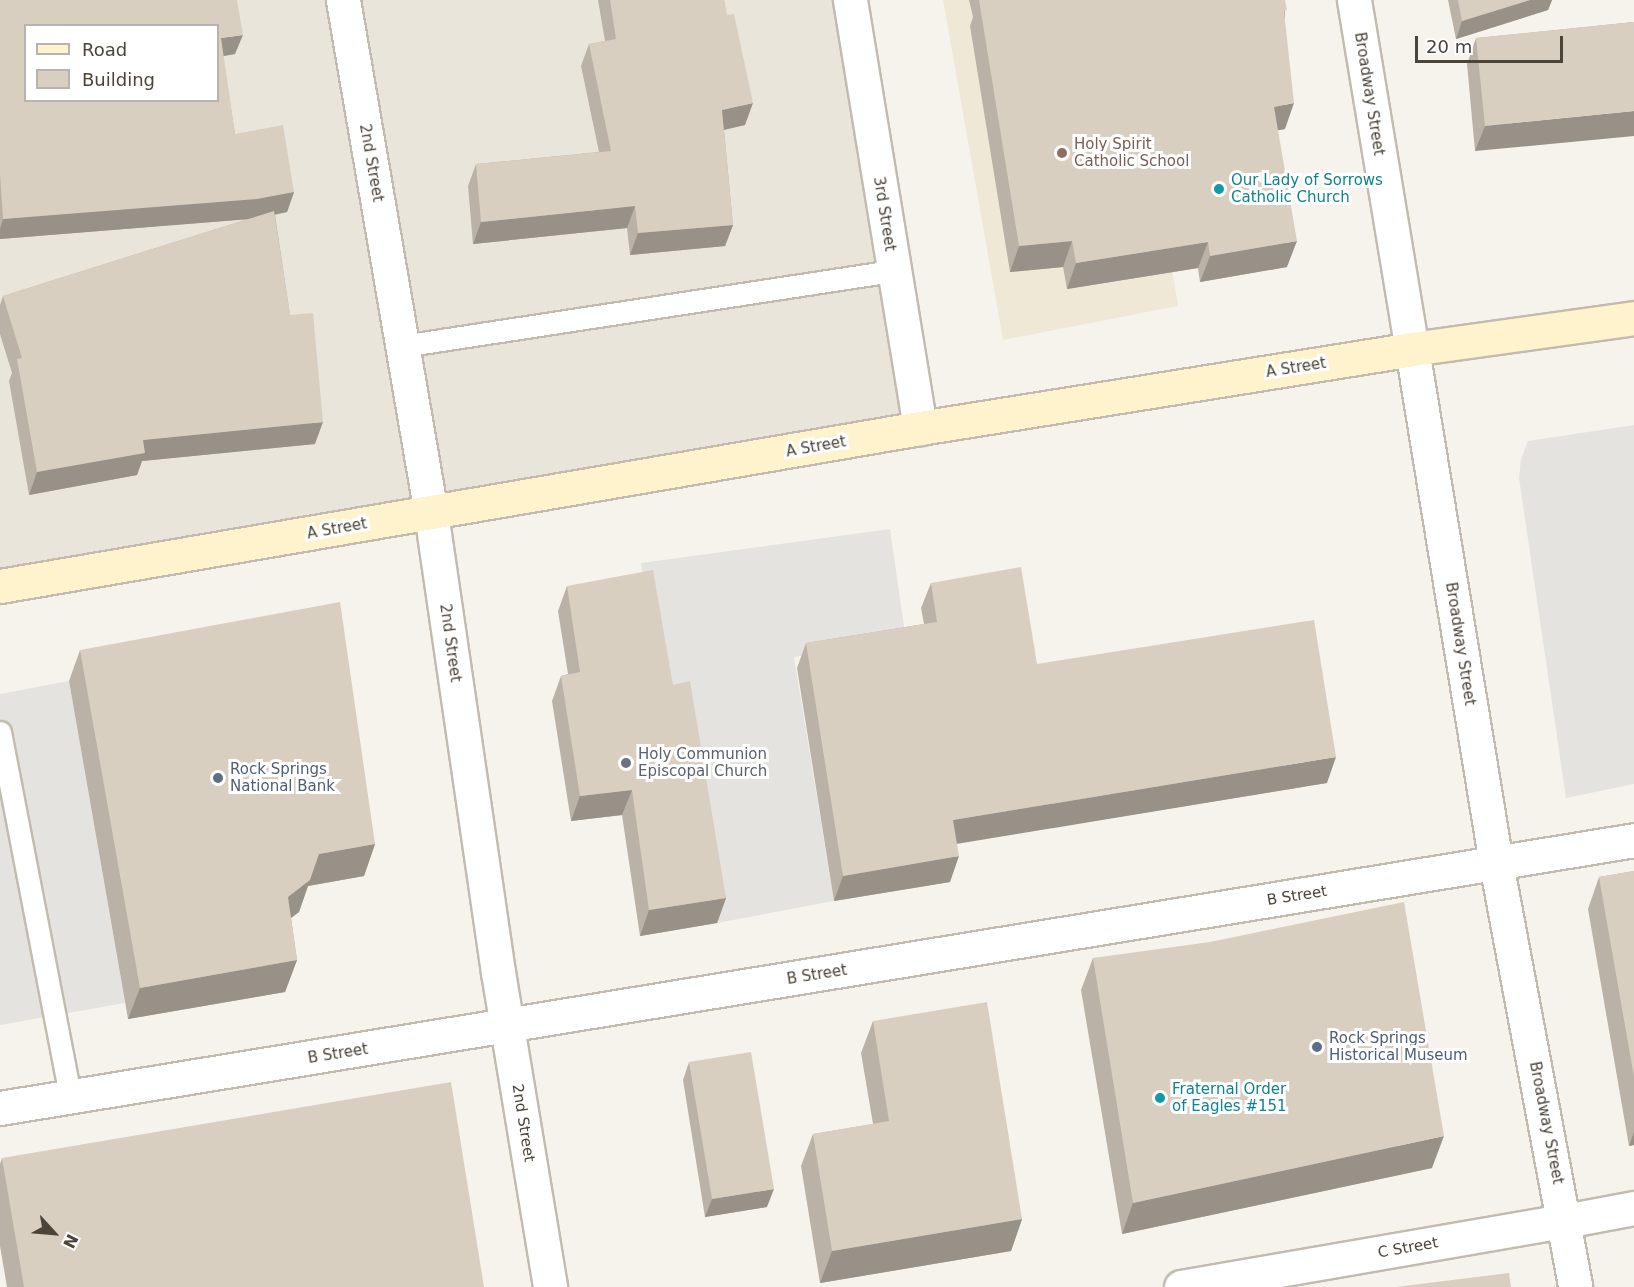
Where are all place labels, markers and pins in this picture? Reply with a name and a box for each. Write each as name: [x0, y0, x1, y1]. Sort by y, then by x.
place label: Holy Spirit Catholic School: [1074, 135, 1189, 170]
marker: Holy Spirit Catholic School: [1055, 146, 1069, 160]
place label: Our Lady of Sorrows Catholic Church: [1231, 171, 1383, 206]
marker: Our Lady of Sorrows Catholic Church: [1212, 182, 1226, 196]
place label: Holy Communion Episcopal Church: [638, 745, 767, 780]
marker: Holy Communion Episcopal Church: [619, 756, 633, 770]
place label: Rock Springs National Bank: [230, 760, 335, 795]
marker: Rock Springs National Bank: [211, 771, 225, 785]
place label: Rock Springs Historical Museum: [1329, 1029, 1468, 1064]
marker: Rock Springs Historical Museum: [1310, 1040, 1324, 1054]
place label: Fraternal Order of Eagles #151: [1172, 1080, 1287, 1115]
marker: Fraternal Order of Eagles #151: [1153, 1091, 1167, 1105]

